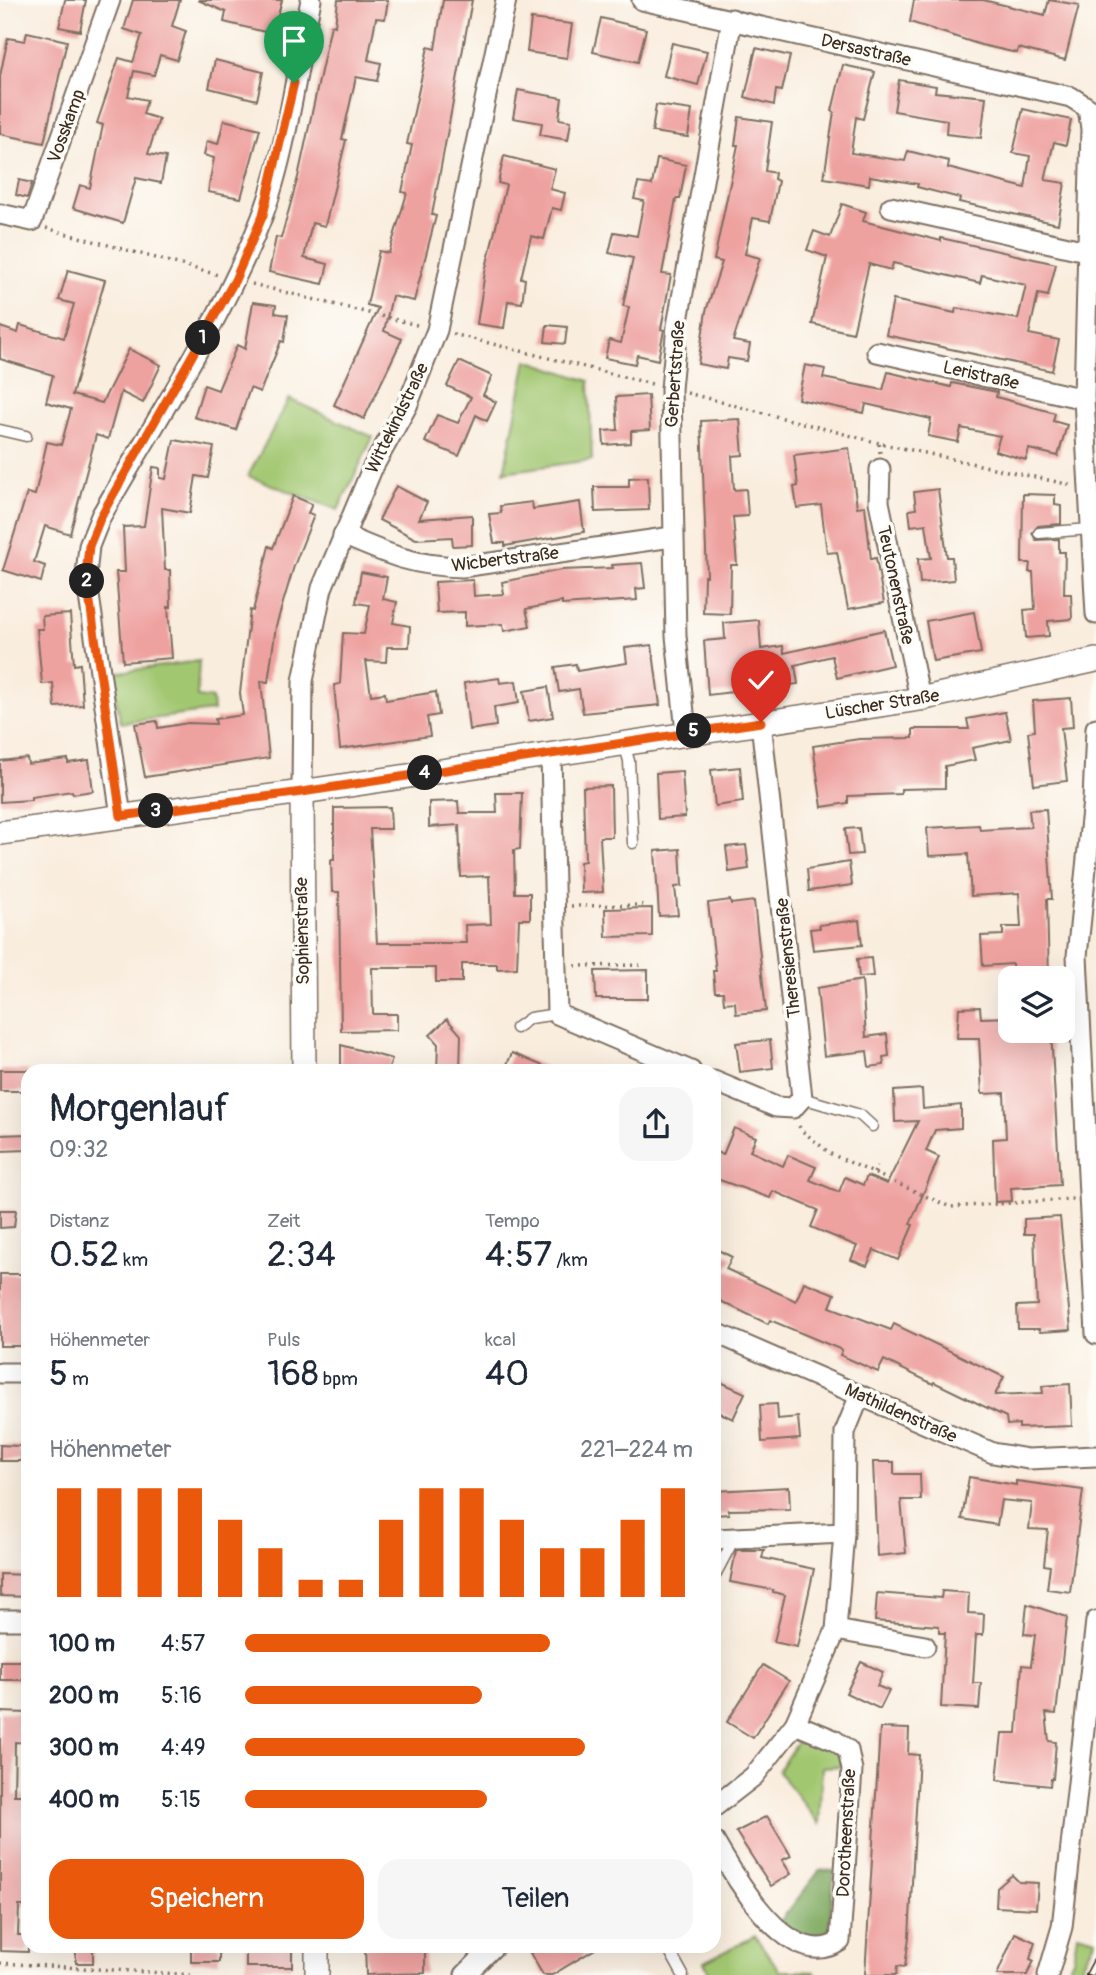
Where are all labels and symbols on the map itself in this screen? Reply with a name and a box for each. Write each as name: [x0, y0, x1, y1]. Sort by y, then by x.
pin: [264, 11, 324, 83]
street label: Dersastraße: [819, 29, 913, 72]
street label: Vosskamp: [43, 86, 90, 166]
pin: 1: [186, 320, 220, 356]
street label: Gerbertstraße: [660, 320, 691, 428]
street label: Leristraße: [941, 356, 1021, 395]
street label: Wittekindstraße: [361, 359, 434, 477]
street label: Teutonenstraße: [872, 524, 919, 647]
street label: Wicbertstraße: [450, 541, 560, 577]
pin: 2: [70, 564, 104, 598]
pin: [731, 650, 791, 722]
street label: Lüscher Straße: [823, 684, 941, 725]
pin: 5: [676, 714, 712, 748]
pin: 4: [408, 756, 442, 790]
pin: 3: [138, 794, 174, 828]
street label: Sophienstraße: [290, 877, 315, 985]
street label: Theresienstraße: [771, 897, 806, 1019]
street label: Mathildenstraße: [841, 1378, 961, 1448]
street label: Dorotheenstraße: [832, 1768, 861, 1898]

